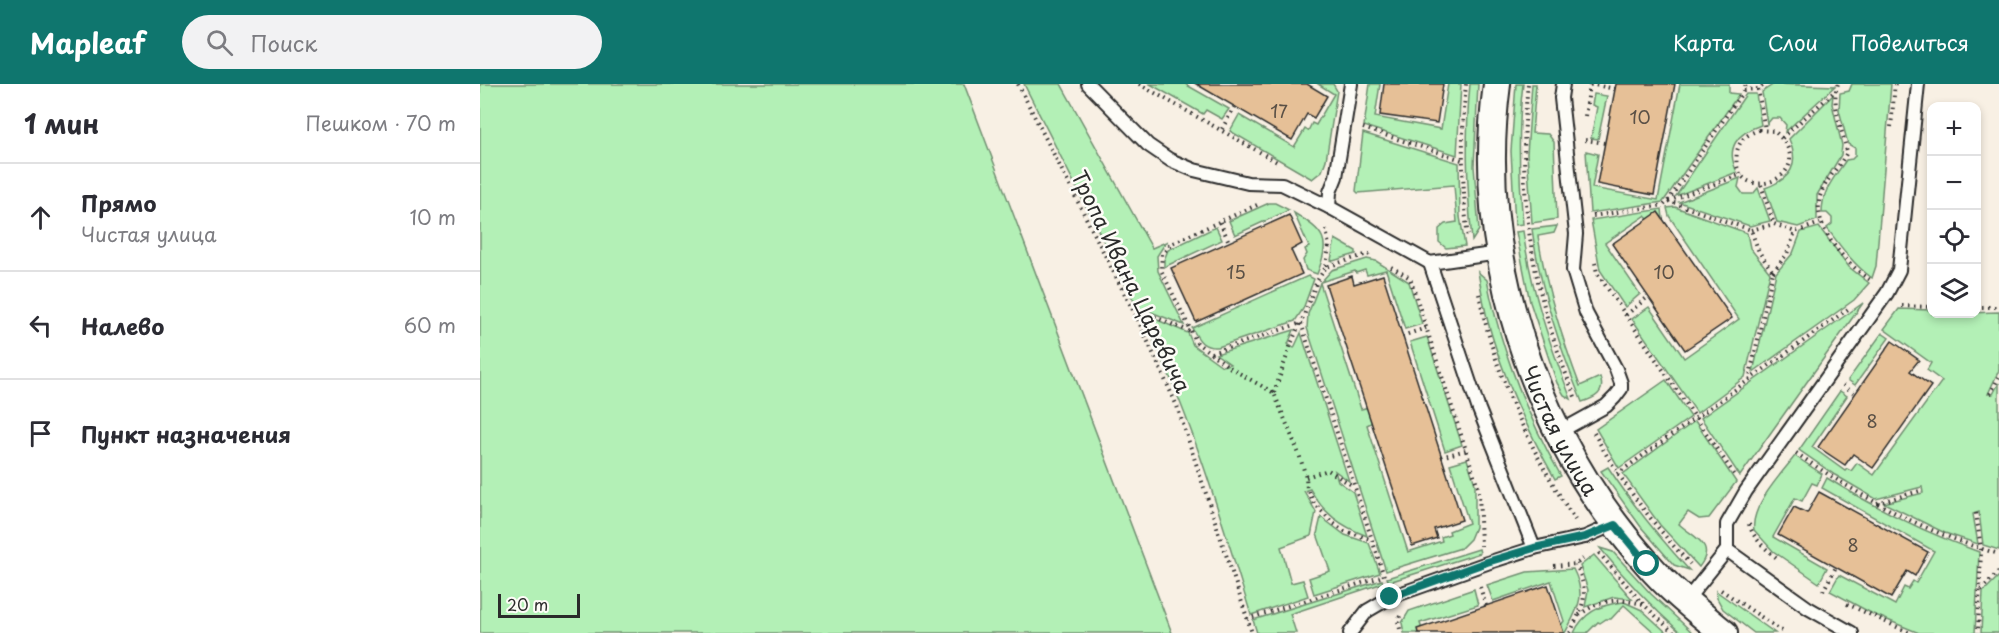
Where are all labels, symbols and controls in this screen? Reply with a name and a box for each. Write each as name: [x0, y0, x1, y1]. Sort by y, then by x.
search box: [182, 15, 602, 69]
text: Mapleaf: [30, 21, 146, 64]
icon: search: [203, 26, 236, 59]
text: Поиск: [251, 26, 317, 59]
text: Карта: [1673, 26, 1735, 58]
text: Слои: [1768, 26, 1818, 58]
text: Поделиться: [1851, 26, 1969, 58]
house number: 17: [1270, 97, 1288, 124]
map controls: [1927, 102, 1981, 318]
button: +: [1927, 102, 1981, 156]
house number: 10: [1629, 103, 1651, 130]
text: 1 мин: [24, 104, 99, 143]
text: Пешком · 70 m: [306, 108, 456, 138]
button: −: [1927, 156, 1981, 210]
street label: Тропа Ивана Царевича: [1064, 164, 1200, 398]
text: Прямо: [81, 186, 156, 219]
icon: ahead: [24, 201, 57, 234]
text: 10 m: [409, 202, 456, 232]
button: locate: [1927, 210, 1981, 264]
text: Чистая улица: [81, 219, 217, 249]
house number: 15: [1226, 258, 1246, 285]
house number: 10: [1653, 258, 1675, 285]
button: layers: [1927, 264, 1981, 318]
icon: left: [24, 309, 57, 342]
text: Налево: [81, 309, 164, 342]
text: 60 m: [404, 310, 456, 340]
street label: Чистая улица: [1515, 360, 1607, 502]
house number: 8: [1866, 407, 1878, 434]
icon: arrive: [24, 417, 57, 450]
text: Пункт назначения: [81, 417, 291, 450]
house number: 8: [1847, 531, 1859, 558]
route start: [1633, 550, 1659, 576]
route end: [1376, 583, 1402, 609]
scale bar: [498, 591, 580, 618]
text: 20 m: [507, 592, 548, 616]

